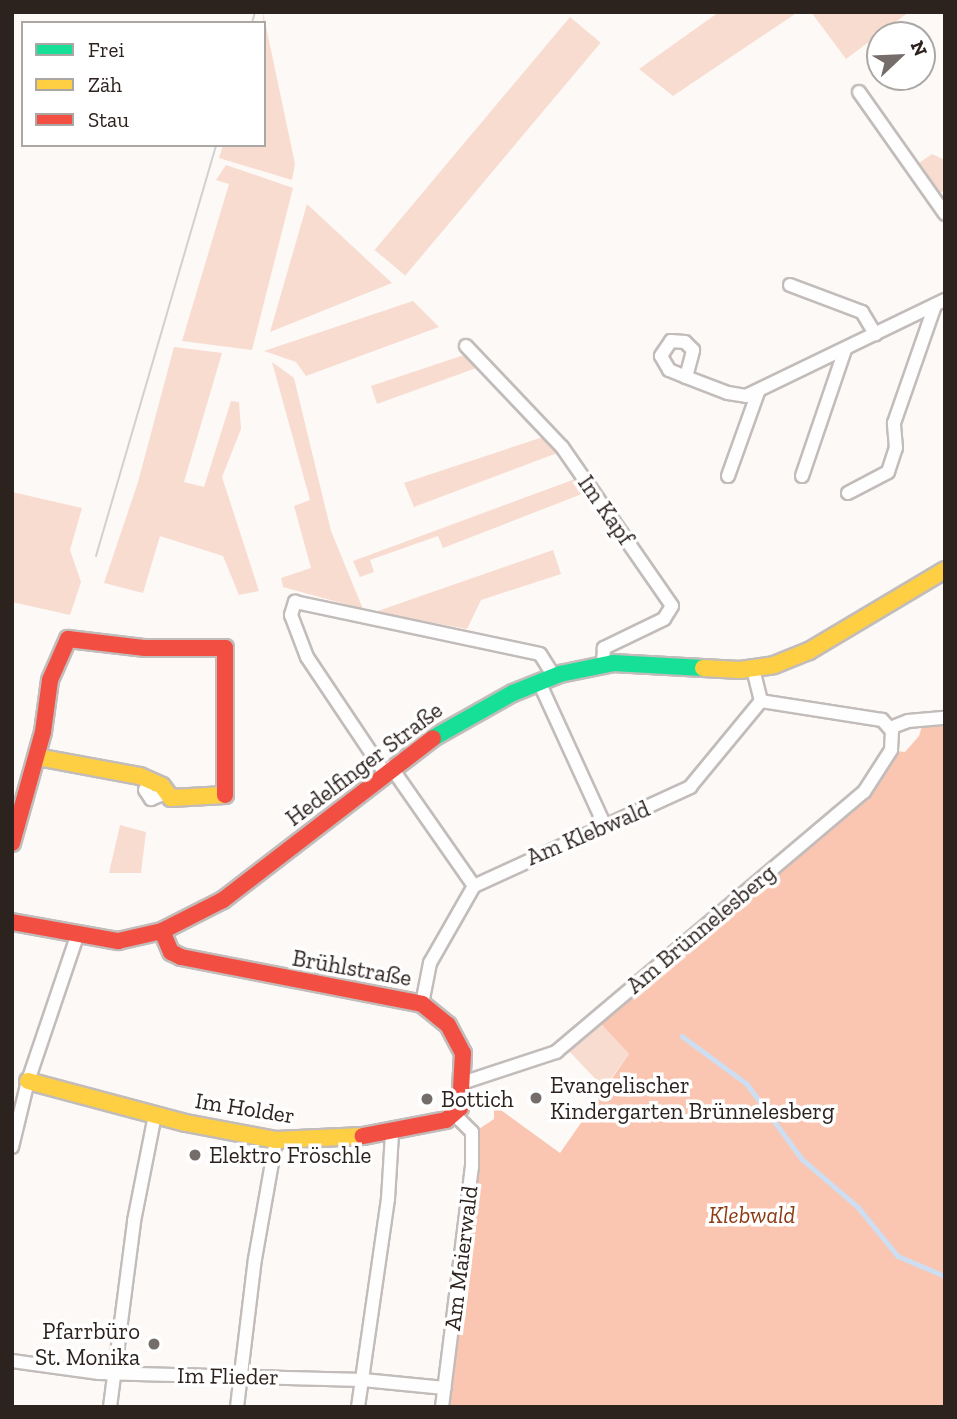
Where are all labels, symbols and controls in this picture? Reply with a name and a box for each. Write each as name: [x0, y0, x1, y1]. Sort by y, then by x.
legend: [21, 21, 266, 147]
north arrow: [866, 21, 936, 91]
text: Frei: [88, 37, 124, 62]
text: N: [906, 37, 932, 60]
text: Zäh: [88, 72, 122, 97]
text: Stau: [88, 107, 129, 132]
street label: Im Kapf: [572, 470, 640, 550]
street label: Hedelfinger Straße: [280, 696, 448, 832]
street label: Am Klebwald: [522, 795, 654, 871]
street label: Am Brünnelesberg: [621, 859, 781, 999]
street label: Brühlstraße: [290, 944, 414, 992]
place label: Evangelischer Kindergarten Brünnelesberg: [550, 1071, 835, 1125]
place label: Bottich: [441, 1085, 514, 1113]
street label: Im Holder: [193, 1087, 297, 1129]
marker: Evangelischer Kindergarten Brünnelesberg: [528, 1090, 544, 1106]
marker: Bottich: [419, 1091, 435, 1107]
place label: Elektro Fröschle: [209, 1141, 371, 1169]
marker: Elektro Fröschle: [187, 1147, 203, 1163]
street label: Am Maierwald: [438, 1184, 484, 1332]
park label: Klebwald: [709, 1201, 795, 1229]
place label: Pfarrbüro St. Monika: [35, 1317, 140, 1371]
marker: Pfarrbüro St. Monika: [146, 1336, 162, 1352]
street label: Im Flieder: [177, 1361, 279, 1391]

